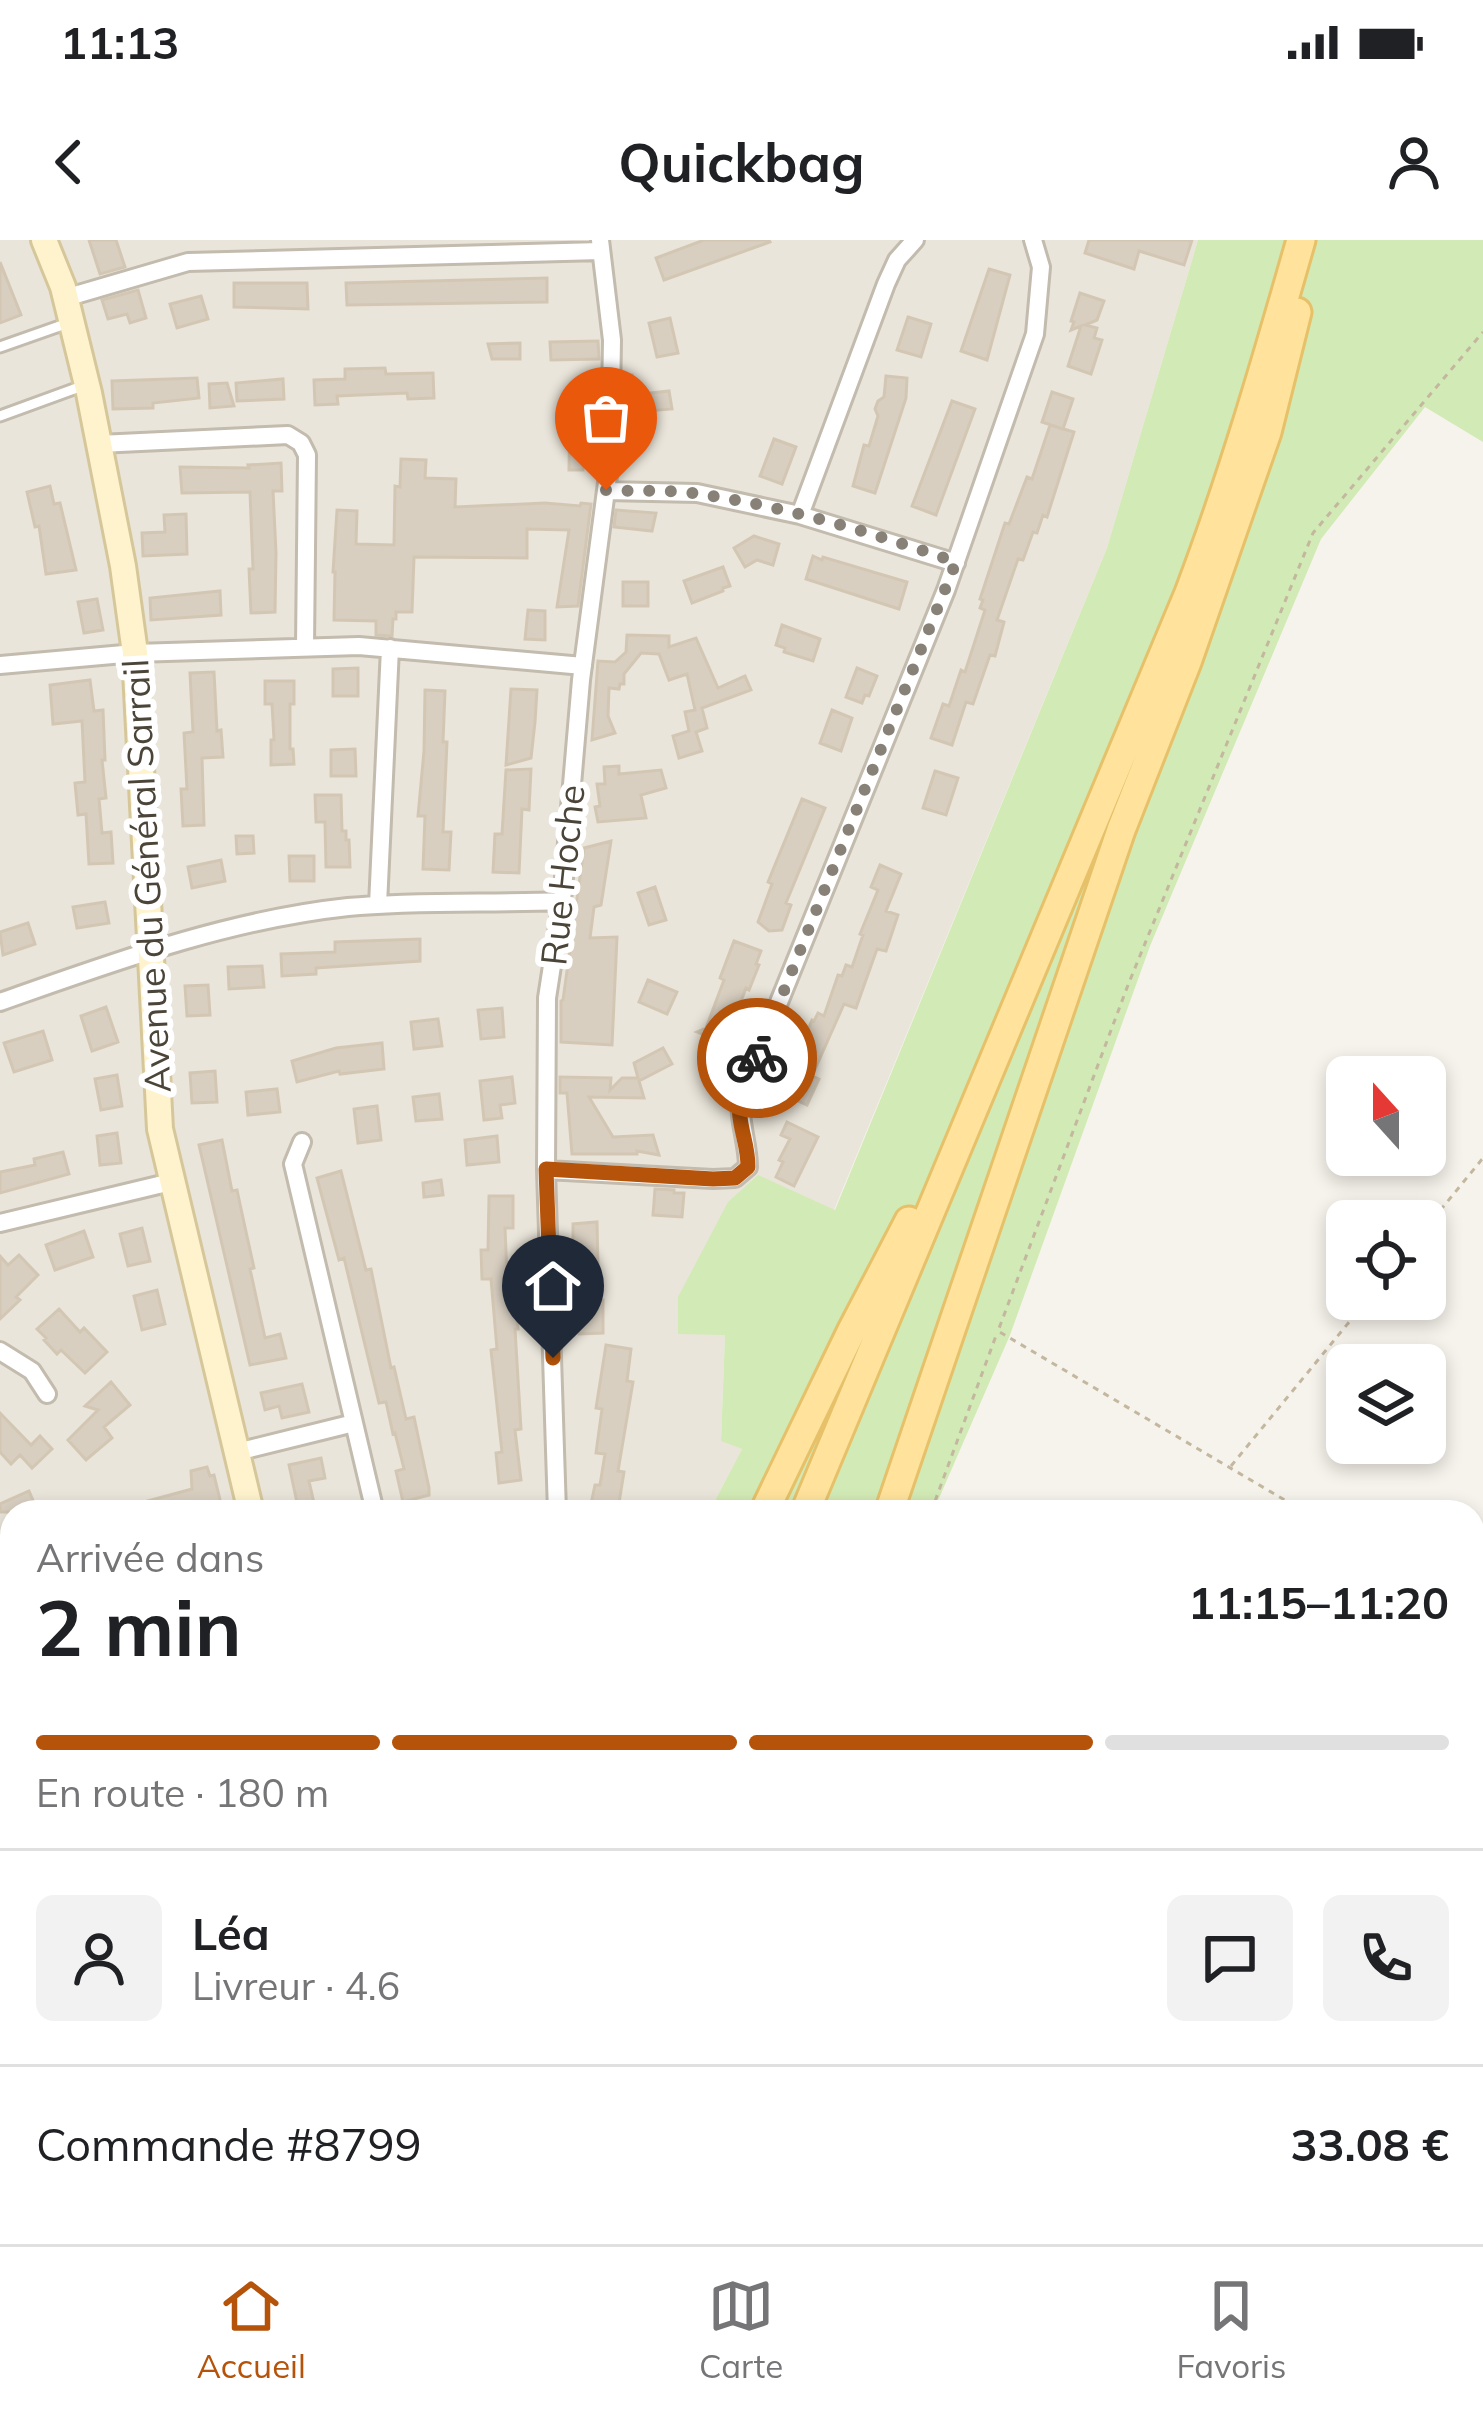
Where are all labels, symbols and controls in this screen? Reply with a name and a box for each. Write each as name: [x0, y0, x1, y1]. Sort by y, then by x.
text: 11:13: [60, 14, 179, 70]
text: Quickbag: [618, 128, 865, 196]
icon: back: [36, 129, 102, 195]
icon: person: [1381, 129, 1447, 195]
pin: [555, 367, 657, 490]
icon: bag: [573, 385, 639, 451]
street label: Avenue du Général Sarrail: [112, 658, 180, 1094]
street label: Rue Hoche: [530, 782, 594, 968]
courier: [697, 998, 817, 1118]
icon: bike: [724, 1025, 790, 1091]
north arrow: [1326, 1056, 1446, 1176]
map controls: [1326, 1056, 1446, 1464]
button: locate: [1326, 1200, 1446, 1320]
pin: [502, 1235, 604, 1358]
icon: home: [520, 1253, 586, 1319]
button: layers: [1326, 1344, 1446, 1464]
text: Arrivée dans: [36, 1533, 264, 1582]
text: 11:15–11:20: [1188, 1574, 1449, 1630]
text: 2 min: [36, 1578, 242, 1676]
text: En route · 180 m: [36, 1768, 329, 1817]
button: person: [36, 1895, 162, 2021]
button: chat: [1167, 1895, 1293, 2021]
button: phone: [1323, 1895, 1449, 2021]
text: Léa: [192, 1905, 270, 1961]
text: Livreur · 4.6: [192, 1961, 400, 2010]
text: Commande #8799: [36, 2116, 422, 2172]
text: 33.08 €: [1291, 2116, 1449, 2172]
tab: Accueil: [197, 2273, 306, 2386]
tab: Carte: [699, 2273, 783, 2386]
tab: Favoris: [1176, 2273, 1286, 2386]

